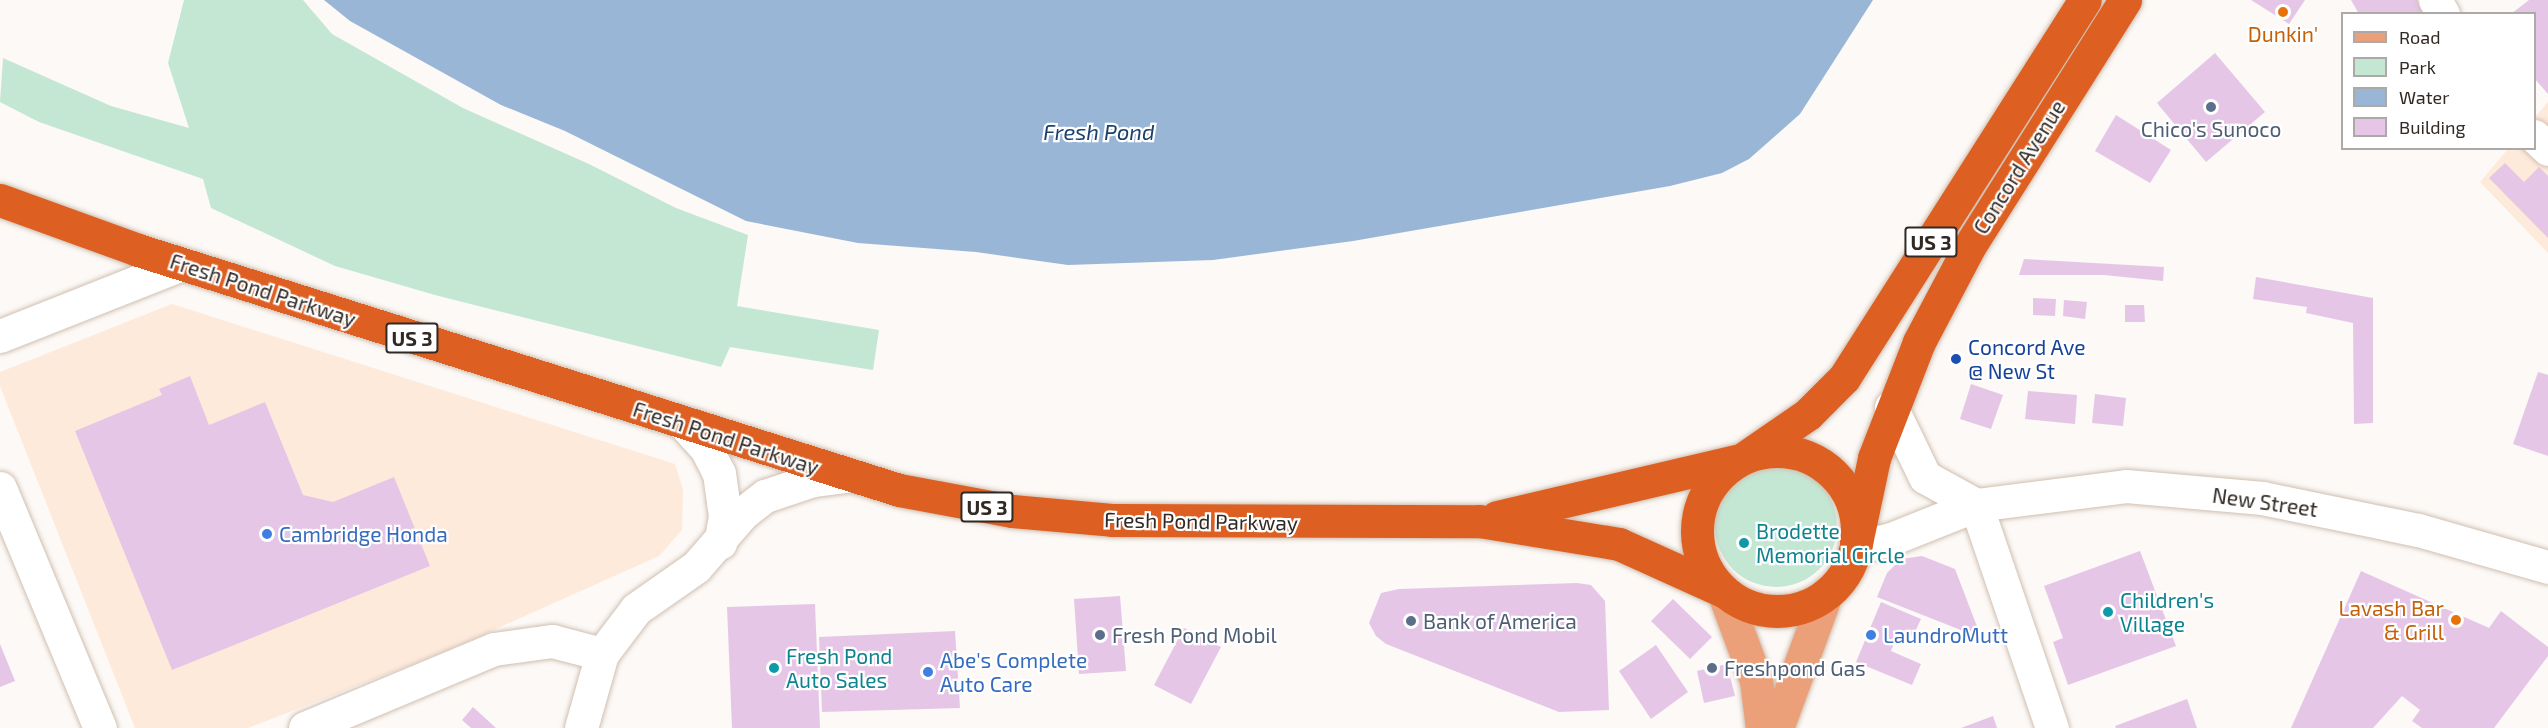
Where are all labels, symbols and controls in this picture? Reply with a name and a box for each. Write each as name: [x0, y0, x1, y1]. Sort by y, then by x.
marker: Dunkin': [2276, 5, 2290, 19]
legend: [2341, 12, 2536, 150]
place label: Dunkin': [2248, 21, 2318, 47]
text: Road: [2399, 26, 2440, 48]
text: Park: [2399, 56, 2436, 78]
text: Water: [2399, 86, 2449, 108]
street label: Concord Avenue: [1968, 95, 2070, 239]
marker: Chico's Sunoco: [2204, 100, 2218, 114]
place label: Chico's Sunoco: [2141, 116, 2281, 142]
text: Building: [2399, 116, 2466, 138]
water label: Fresh Pond: [1043, 119, 1155, 145]
road number: US 3: [1904, 225, 1958, 259]
street label: Fresh Pond Parkway: [167, 248, 359, 332]
road number: US 3: [385, 321, 439, 355]
place label: Concord Ave @ New St: [1968, 334, 2086, 384]
marker: Concord Ave @ New St: [1949, 352, 1963, 366]
street label: Fresh Pond Parkway: [630, 396, 822, 480]
street label: New Street: [2211, 482, 2319, 522]
road number: US 3: [960, 490, 1014, 524]
street label: Fresh Pond Parkway: [1104, 507, 1298, 535]
place label: Brodette Memorial Circle: [1756, 518, 1905, 568]
place label: Cambridge Honda: [279, 521, 448, 547]
marker: Cambridge Honda: [260, 527, 274, 541]
marker: Brodette Memorial Circle: [1737, 536, 1751, 550]
place label: Children's Village: [2120, 587, 2214, 637]
place label: Lavash Bar & Grill: [2339, 595, 2444, 645]
marker: Children's Village: [2101, 605, 2115, 619]
place label: Bank of America: [1423, 608, 1578, 634]
marker: Lavash Bar & Grill: [2449, 613, 2463, 627]
marker: Bank of America: [1404, 614, 1418, 628]
place label: Fresh Pond Mobil: [1112, 622, 1277, 648]
place label: LaundroMutt: [1883, 622, 2008, 648]
marker: Fresh Pond Mobil: [1093, 628, 1107, 642]
marker: LaundroMutt: [1864, 628, 1878, 642]
place label: Fresh Pond Auto Sales: [786, 643, 892, 693]
place label: Abe's Complete Auto Care: [940, 647, 1087, 697]
place label: Freshpond Gas: [1724, 655, 1866, 681]
marker: Fresh Pond Auto Sales: [767, 661, 781, 675]
marker: Freshpond Gas: [1705, 661, 1719, 675]
marker: Abe's Complete Auto Care: [921, 665, 935, 679]

